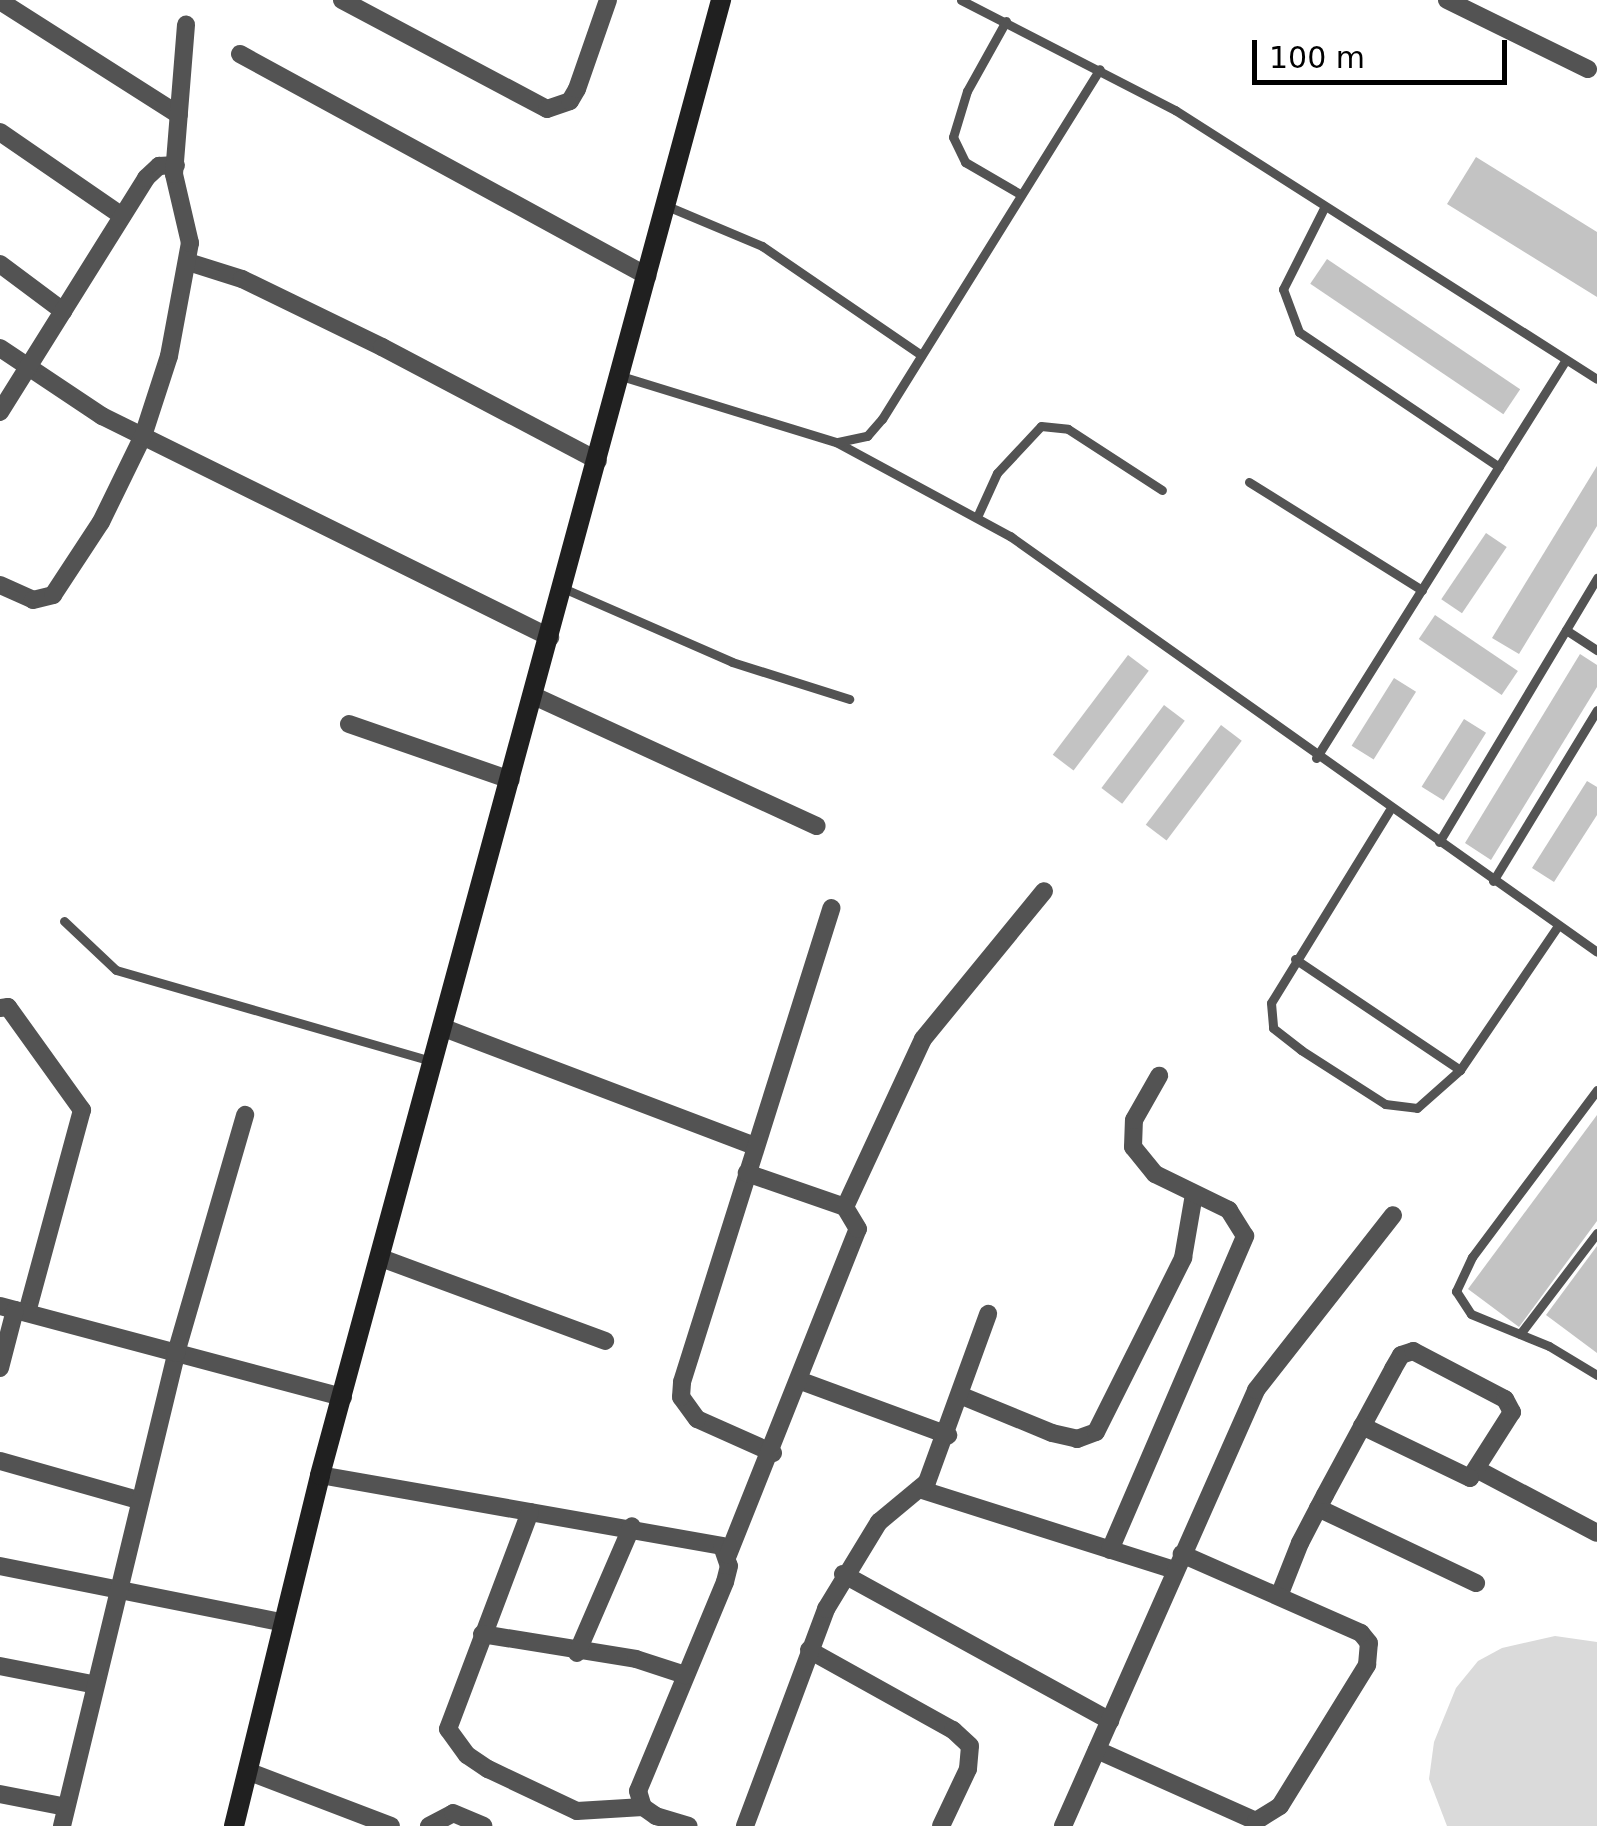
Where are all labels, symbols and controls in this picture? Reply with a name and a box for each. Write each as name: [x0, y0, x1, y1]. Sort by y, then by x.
scale bar: [1257, 20, 1512, 82]
text: 100 m: [1269, 40, 1365, 75]

